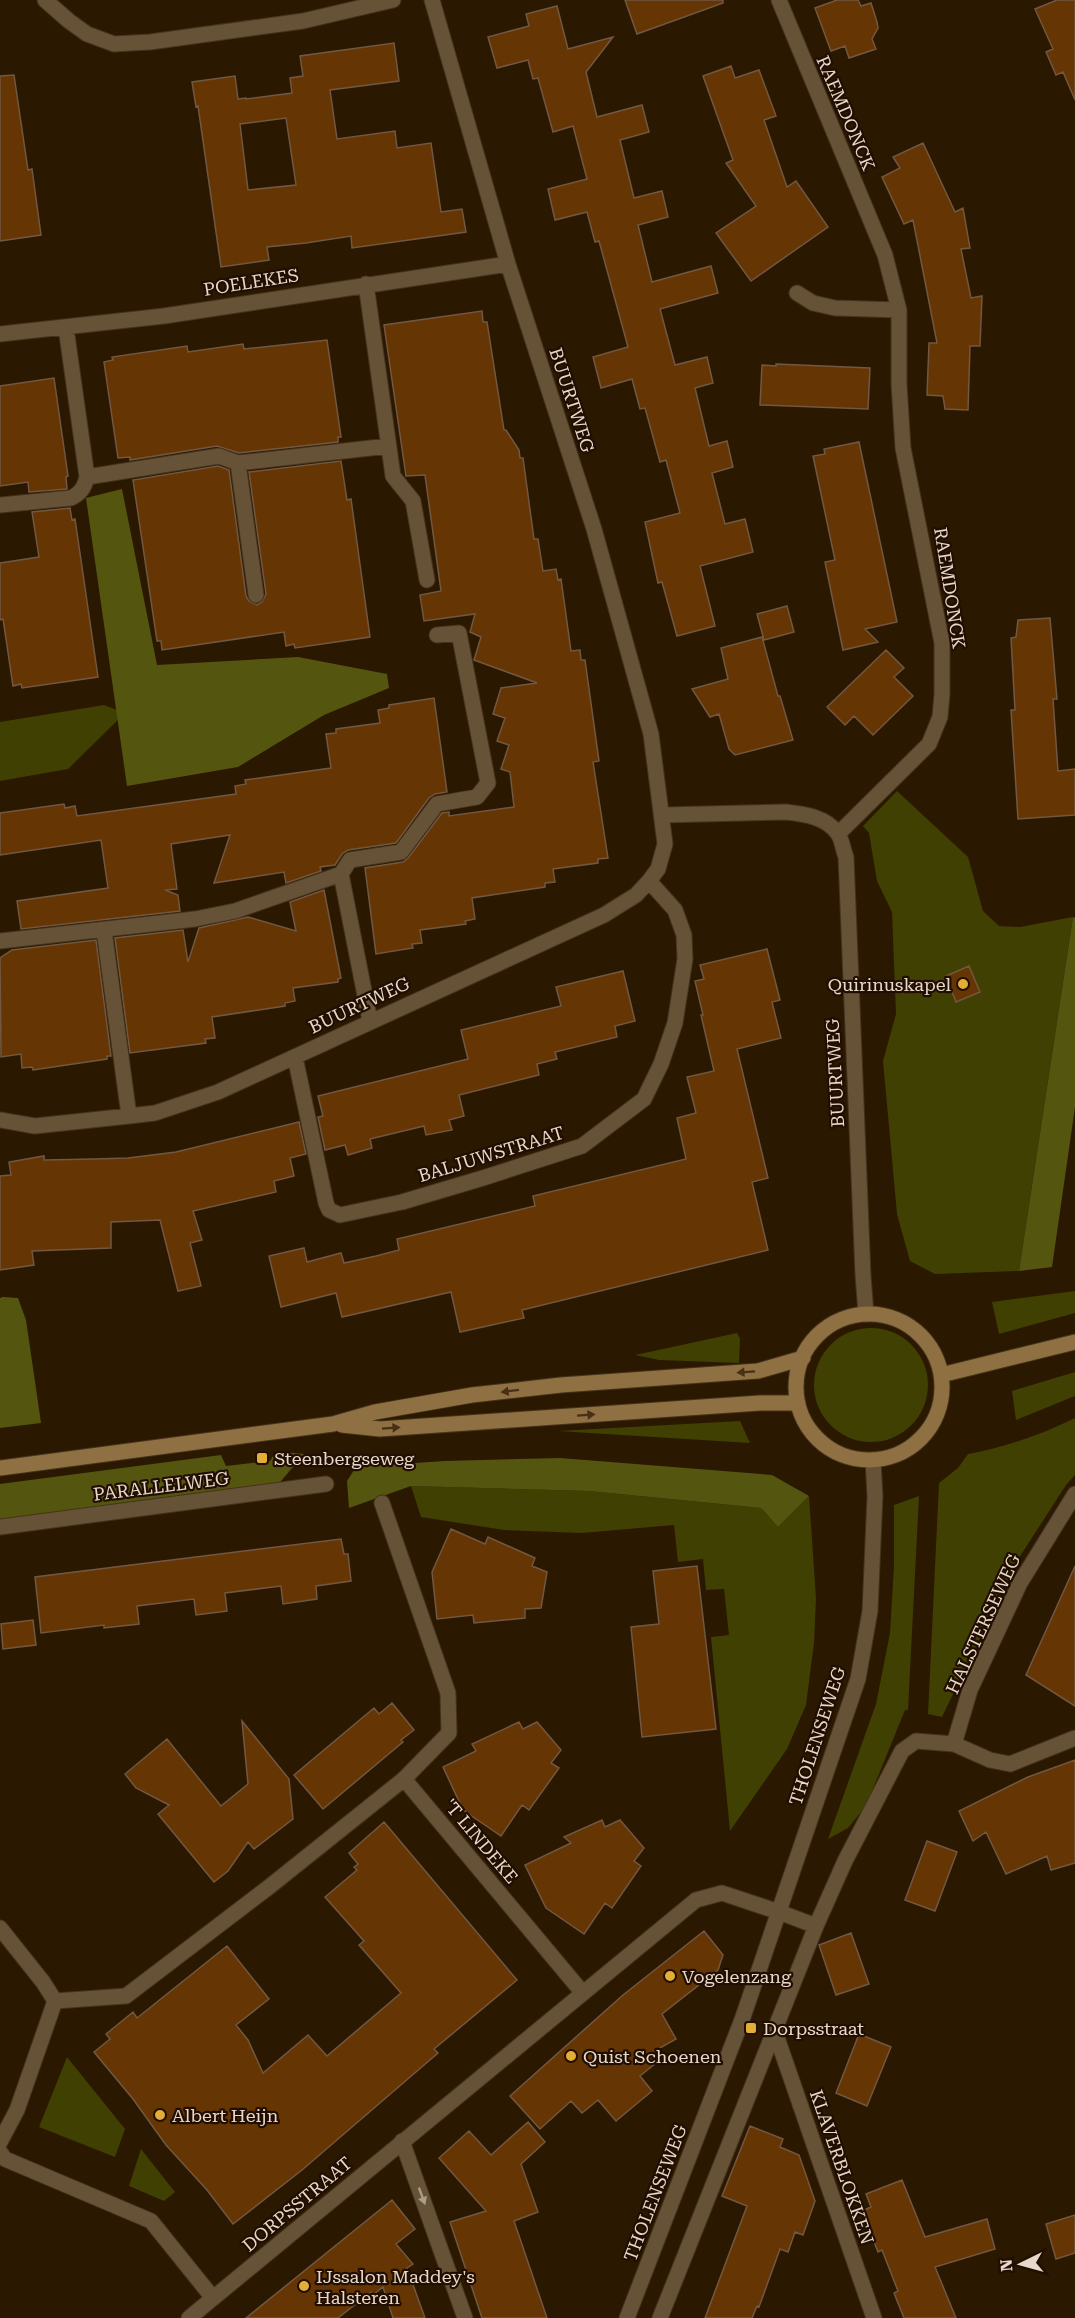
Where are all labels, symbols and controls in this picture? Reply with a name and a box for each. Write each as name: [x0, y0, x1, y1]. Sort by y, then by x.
street label: RAEMDONCK: [812, 52, 880, 174]
street label: POELEKES: [202, 264, 300, 300]
street label: BUURTWEG: [545, 345, 599, 455]
street label: RAEMDONCK: [930, 526, 970, 650]
street label: BUURTWEG: [305, 972, 413, 1038]
place label: Quirinuskapel: [828, 974, 951, 995]
marker: Quirinuskapel: [956, 977, 970, 991]
street label: BUURTWEG: [822, 1018, 848, 1128]
street label: BALJUWSTRAAT: [415, 1122, 567, 1186]
one-way arrow: [737, 1367, 756, 1377]
one-way arrow: [501, 1386, 520, 1396]
one-way arrow: [576, 1410, 595, 1420]
one-way arrow: [382, 1423, 401, 1432]
place label: Steenbergseweg: [274, 1448, 415, 1469]
marker: Steenbergseweg: [255, 1451, 269, 1465]
street label: PARALLELWEG: [92, 1467, 230, 1505]
street label: HALSTERSEWEG: [941, 1551, 1025, 1697]
street label: THOLENSEWEG: [785, 1664, 849, 1808]
street label: 'T LINDEKE: [440, 1795, 522, 1887]
place label: Vogelenzang: [682, 1966, 792, 1987]
marker: Vogelenzang: [663, 1969, 677, 1983]
place label: Dorpsstraat: [763, 2018, 864, 2039]
marker: Dorpsstraat: [744, 2021, 758, 2035]
place label: Quist Schoenen: [583, 2046, 722, 2067]
marker: Quist Schoenen: [564, 2049, 578, 2063]
street label: KLAVERBLOKKEN: [806, 2087, 878, 2247]
place label: Albert Heijn: [172, 2105, 279, 2126]
marker: Albert Heijn: [153, 2108, 167, 2122]
street label: THOLENSEWEG: [619, 2122, 691, 2264]
street label: DORPSSTRAAT: [238, 2152, 356, 2256]
one-way arrow: [417, 2187, 427, 2205]
north arrow: [991, 2234, 1051, 2294]
text: N: [997, 2258, 1017, 2272]
place label: IJssalon Maddey's Halsteren: [316, 2266, 475, 2308]
marker: IJssalon Maddey's Halsteren: [297, 2279, 311, 2293]

